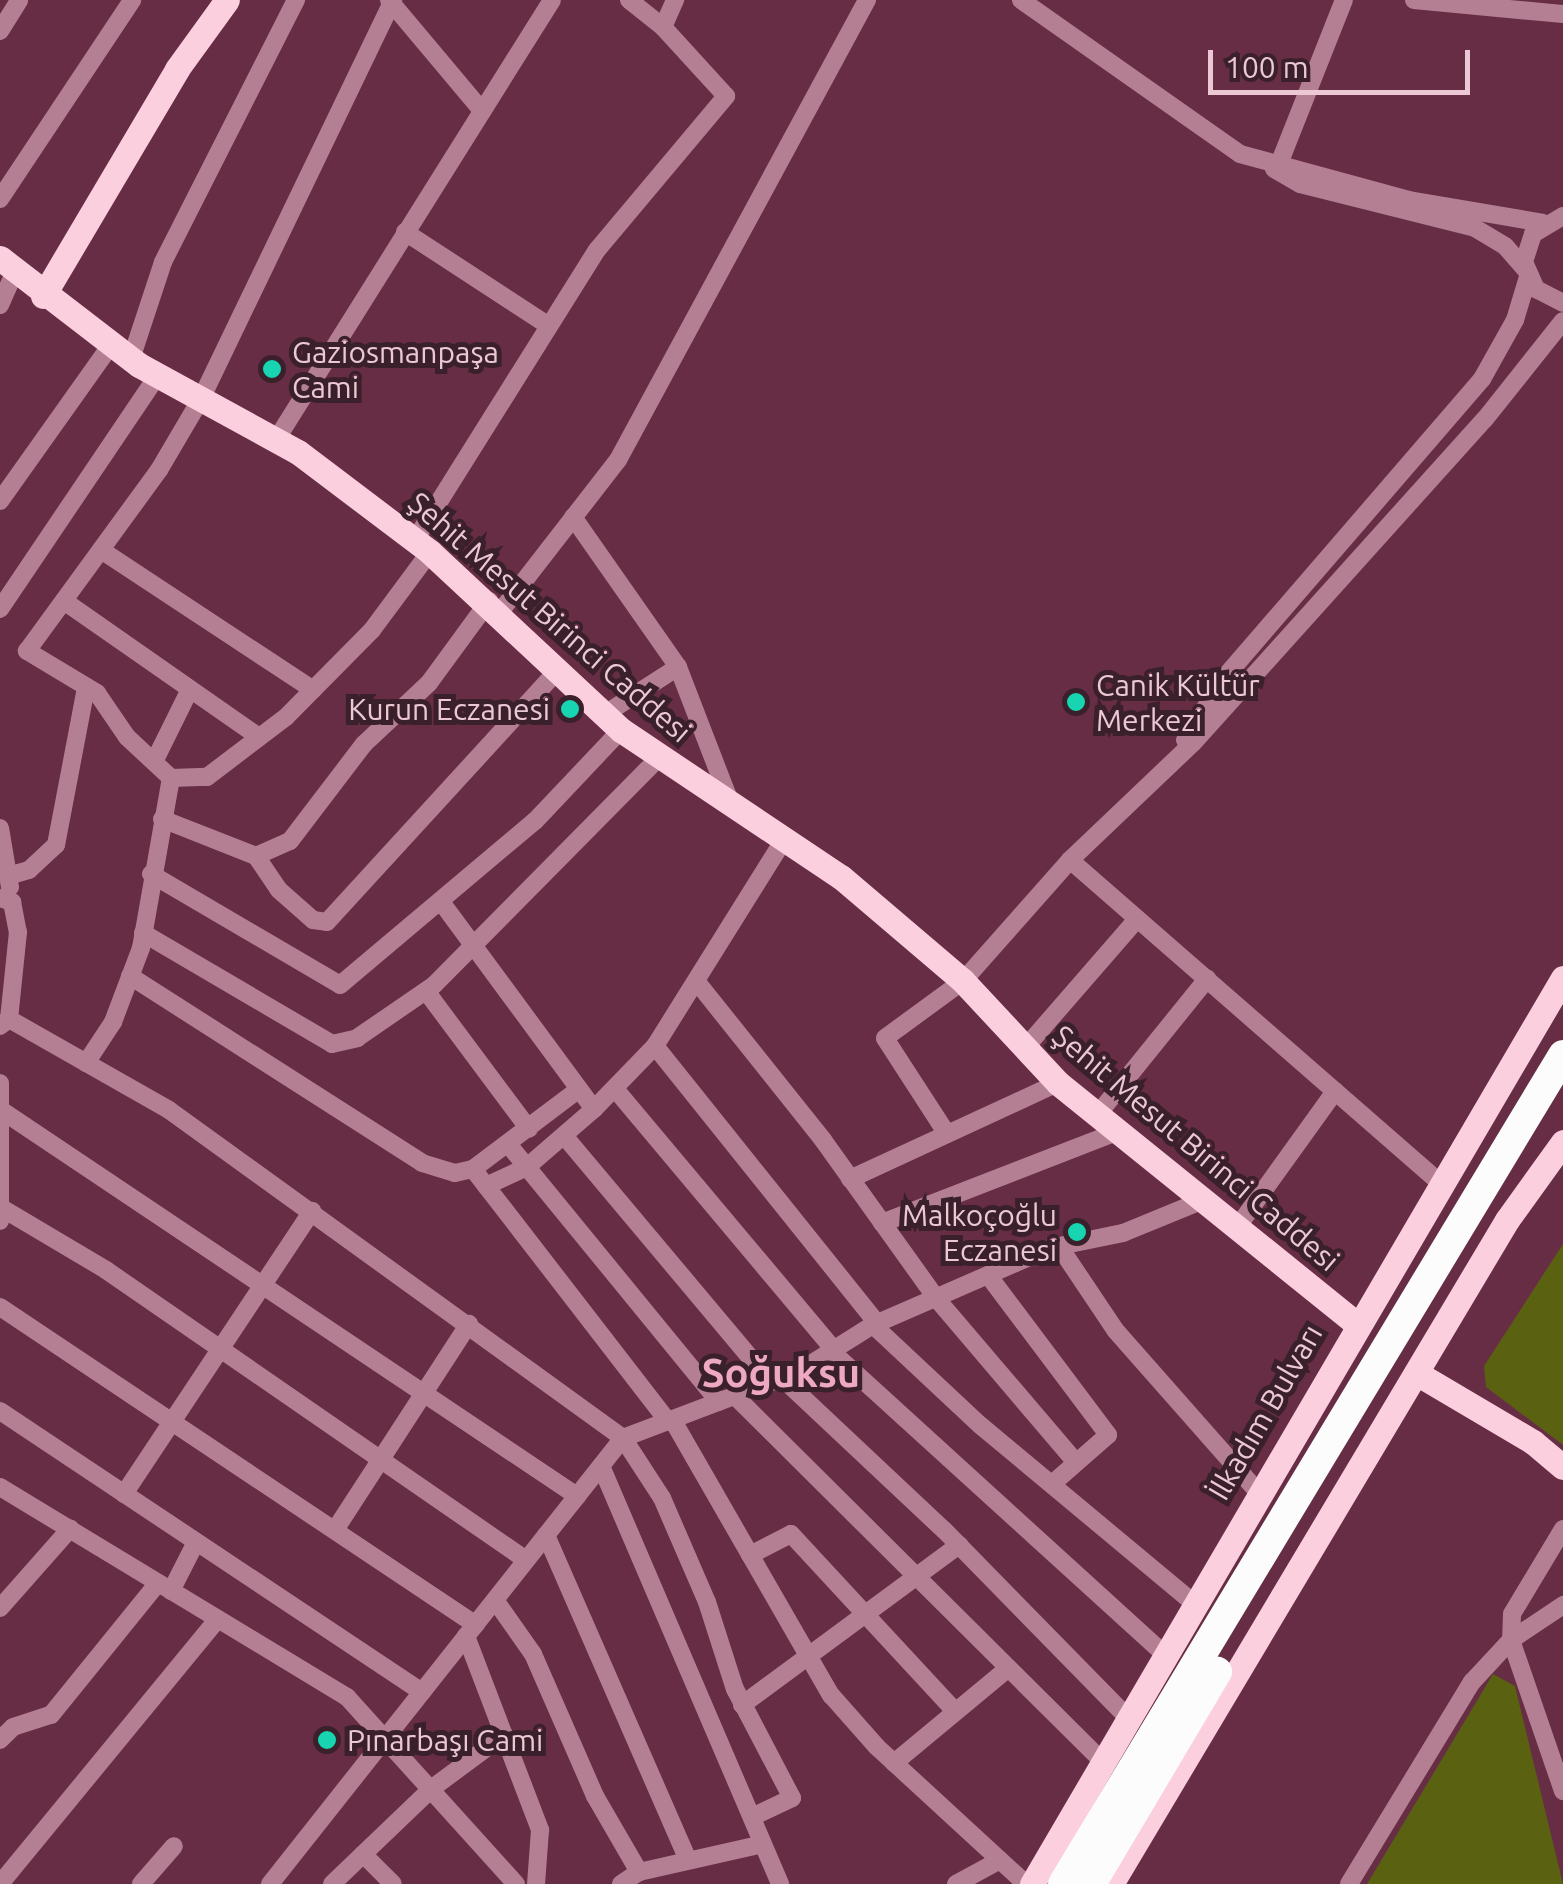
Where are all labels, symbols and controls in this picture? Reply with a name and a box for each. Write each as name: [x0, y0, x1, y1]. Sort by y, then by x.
scale bar: [1213, 30, 1476, 92]
text: 100 m: [1225, 50, 1309, 84]
place label: Gaziosmanpaşa Cami: [292, 334, 499, 404]
marker: Gaziosmanpaşa Cami: [261, 358, 283, 380]
street label: Şehit Mesut Birinci Caddesi: [401, 484, 699, 750]
place label: Canik Kültür Merkezi: [1096, 667, 1260, 738]
place label: Kurun Eczanesi: [348, 691, 550, 727]
marker: Canik Kültür Merkezi: [1065, 691, 1087, 713]
marker: Kurun Eczanesi: [559, 698, 581, 720]
street label: Şehit Mesut Birinci Caddesi: [1045, 1018, 1347, 1278]
place label: Malkoçoğlu Eczanesi: [902, 1197, 1057, 1268]
marker: Malkoçoğlu Eczanesi: [1066, 1221, 1088, 1243]
street label: İlkadım Bulvarı: [1200, 1318, 1330, 1506]
district label: Soğuksu: [702, 1349, 860, 1397]
place label: Pınarbaşı Cami: [347, 1722, 543, 1758]
marker: Pınarbaşı Cami: [316, 1729, 338, 1751]

